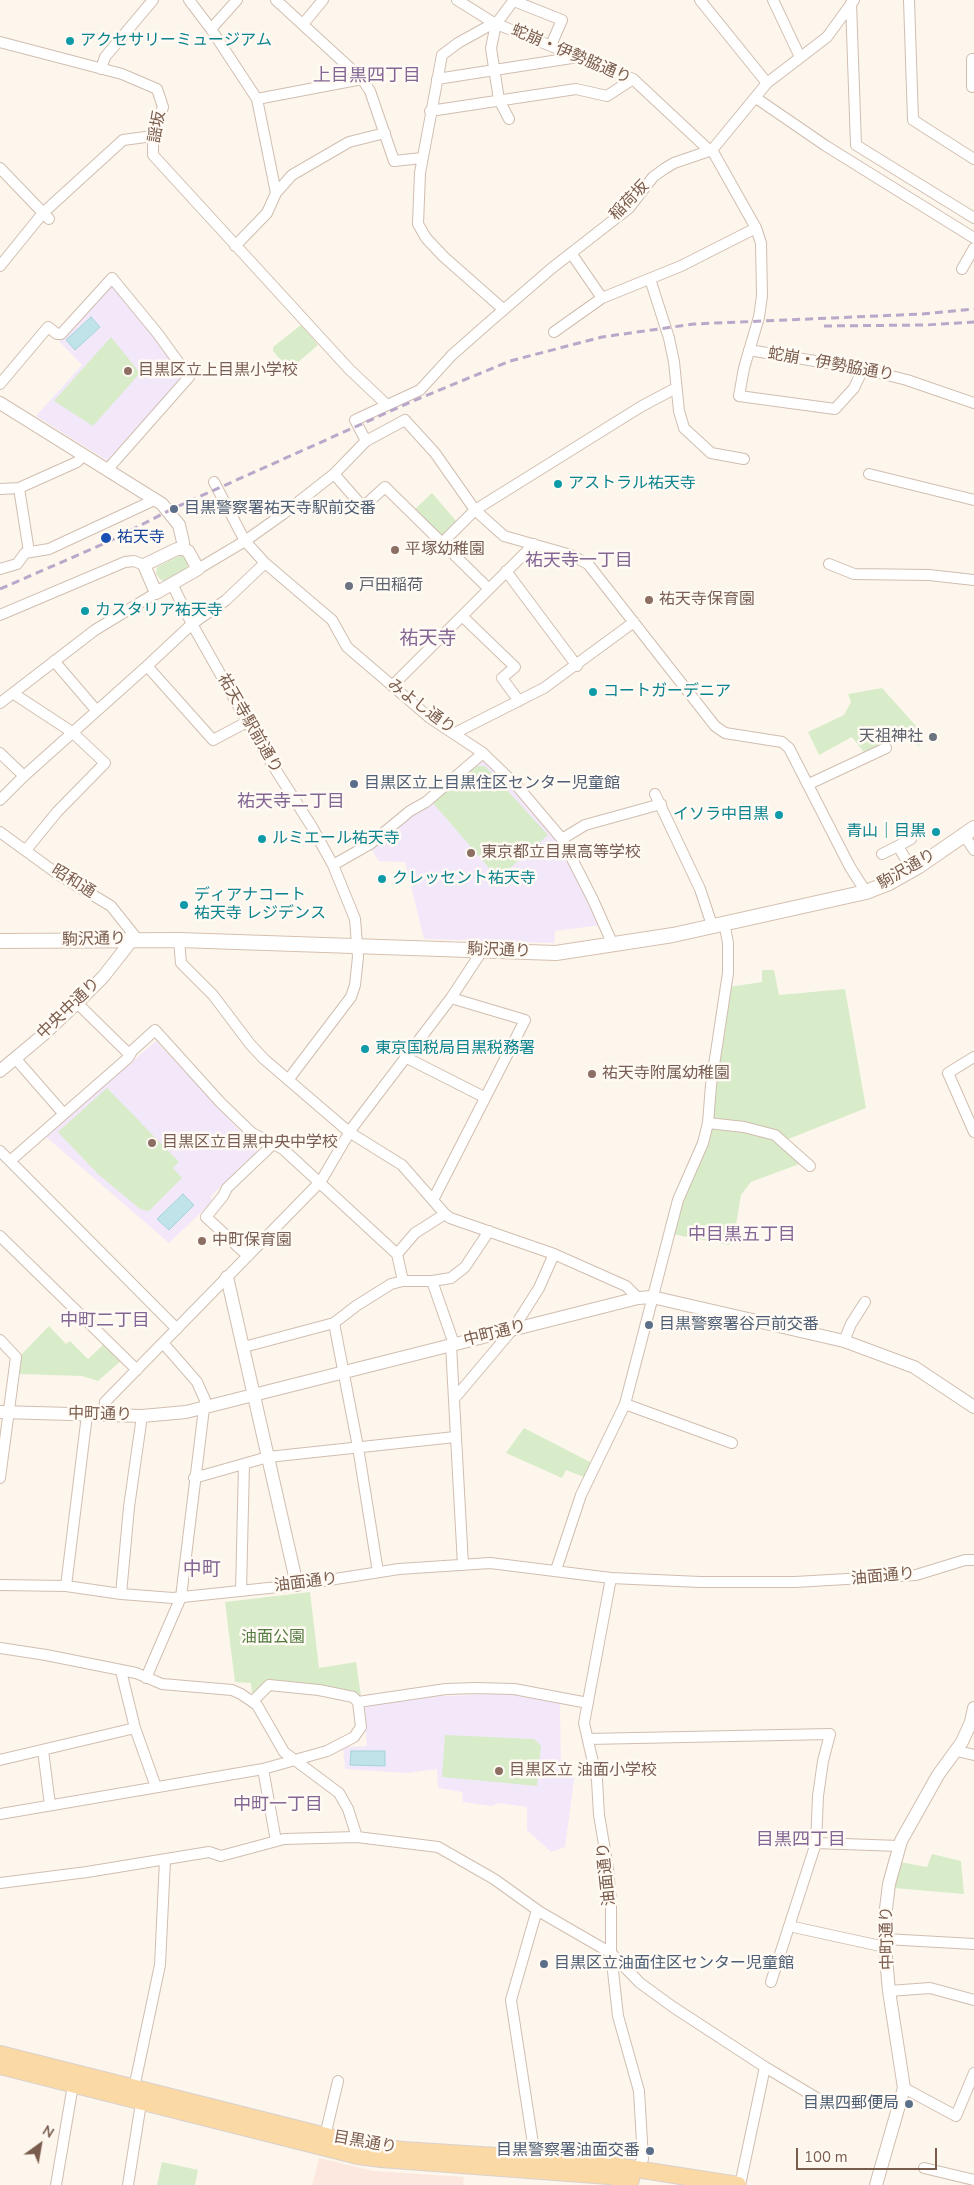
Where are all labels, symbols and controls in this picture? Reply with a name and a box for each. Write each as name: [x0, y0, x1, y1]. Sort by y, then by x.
street label: 蛇崩・伊勢脇通り: [508, 21, 634, 89]
place label: アクセサリーミュージアム: [80, 31, 272, 51]
marker: アクセサリーミュージアム: [64, 35, 76, 47]
district label: 上目黒四丁目: [313, 66, 421, 88]
street label: 謡坂: [146, 110, 170, 144]
street label: 稲荷坂: [606, 177, 654, 225]
street label: 蛇崩・伊勢脇通り: [766, 344, 896, 386]
place label: 目黒区立上目黒小学校: [138, 361, 298, 381]
marker: 目黒区立上目黒小学校: [122, 365, 134, 377]
place label: アストラル祐天寺: [568, 474, 696, 494]
marker: アストラル祐天寺: [552, 478, 564, 490]
place label: 目黒警察署祐天寺駅前交番: [184, 499, 376, 519]
marker: 目黒警察署祐天寺駅前交番: [168, 503, 180, 515]
place label: 祐天寺: [117, 528, 165, 548]
marker: 祐天寺: [99, 531, 113, 545]
place label: 平塚幼稚園: [405, 540, 485, 560]
marker: 平塚幼稚園: [389, 544, 401, 556]
district label: 祐天寺一丁目: [525, 551, 633, 573]
place label: 戸田稲荷: [359, 576, 423, 596]
marker: 戸田稲荷: [343, 580, 355, 592]
place label: 祐天寺保育園: [659, 590, 755, 610]
marker: 祐天寺保育園: [643, 594, 655, 606]
place label: カスタリア祐天寺: [95, 601, 223, 621]
marker: カスタリア祐天寺: [79, 605, 91, 617]
district label: 祐天寺: [400, 628, 456, 650]
street label: 祐天寺駅前通り: [213, 671, 285, 777]
street label: みよし通り: [383, 675, 459, 739]
place label: コートガーデニア: [603, 682, 731, 702]
marker: コートガーデニア: [587, 686, 599, 698]
place label: 天祖神社: [859, 727, 923, 747]
marker: 天祖神社: [927, 731, 939, 743]
place label: 目黒区立上目黒住区センター児童館: [364, 774, 620, 794]
marker: 目黒区立上目黒住区センター児童館: [348, 778, 360, 790]
district label: 祐天寺二丁目: [237, 792, 345, 814]
place label: イソラ中目黒: [673, 805, 769, 825]
marker: イソラ中目黒: [773, 809, 785, 821]
place label: 青山｜目黒: [846, 822, 926, 842]
marker: 青山｜目黒: [930, 826, 942, 838]
place label: ルミエール祐天寺: [272, 829, 400, 849]
marker: ルミエール祐天寺: [256, 833, 268, 845]
place label: 東京都立目黒高等学校: [481, 843, 641, 863]
street label: 駒沢通り: [874, 846, 940, 894]
marker: 東京都立目黒高等学校: [465, 847, 477, 859]
street label: 昭和通: [48, 861, 98, 903]
place label: クレッセント祐天寺: [392, 869, 536, 889]
marker: クレッセント祐天寺: [376, 873, 388, 885]
place label: ディアナコート 祐天寺 レジデンス: [194, 886, 326, 924]
marker: ディアナコート 祐天寺 レジデンス: [178, 899, 190, 911]
street label: 駒沢通り: [62, 930, 126, 950]
street label: 駒沢通り: [467, 940, 531, 962]
street label: 中央中通り: [34, 974, 104, 1044]
place label: 東京国税局目黒税務署: [375, 1039, 535, 1059]
marker: 東京国税局目黒税務署: [359, 1043, 371, 1055]
place label: 祐天寺附属幼稚園: [602, 1064, 730, 1084]
marker: 祐天寺附属幼稚園: [586, 1068, 598, 1080]
place label: 目黒区立目黒中央中学校: [162, 1133, 338, 1153]
marker: 目黒区立目黒中央中学校: [146, 1137, 158, 1149]
district label: 中目黒五丁目: [688, 1225, 796, 1247]
place label: 中町保育園: [212, 1231, 292, 1251]
marker: 中町保育園: [196, 1235, 208, 1247]
district label: 中町二丁目: [60, 1311, 150, 1333]
place label: 目黒警察署谷戸前交番: [659, 1315, 819, 1335]
street label: 中町通り: [462, 1317, 528, 1351]
marker: 目黒警察署谷戸前交番: [643, 1319, 655, 1331]
street label: 中町通り: [68, 1405, 132, 1425]
district label: 中町: [183, 1559, 221, 1581]
street label: 油面通り: [850, 1565, 916, 1589]
street label: 油面通り: [273, 1570, 339, 1596]
park label: 油面公園: [241, 1628, 305, 1648]
place label: 目黒区立 油面小学校: [509, 1761, 657, 1781]
marker: 目黒区立 油面小学校: [493, 1765, 505, 1777]
district label: 中町一丁目: [233, 1795, 323, 1817]
district label: 目黒四丁目: [756, 1830, 846, 1852]
street label: 油面通り: [594, 1841, 620, 1907]
street label: 中町通り: [878, 1906, 898, 1970]
place label: 目黒区立油面住区センター児童館: [554, 1954, 794, 1974]
marker: 目黒区立油面住区センター児童館: [538, 1958, 550, 1970]
place label: 目黒四郵便局: [803, 2094, 899, 2114]
marker: 目黒四郵便局: [903, 2098, 915, 2110]
north arrow: [15, 2120, 65, 2170]
text: N: [39, 2121, 58, 2143]
street label: 目黒通り: [332, 2128, 398, 2158]
scale bar: [799, 2138, 940, 2170]
place label: 目黒警察署油面交番: [496, 2141, 640, 2161]
marker: 目黒警察署油面交番: [644, 2145, 656, 2157]
text: 100 m: [804, 2147, 848, 2167]

